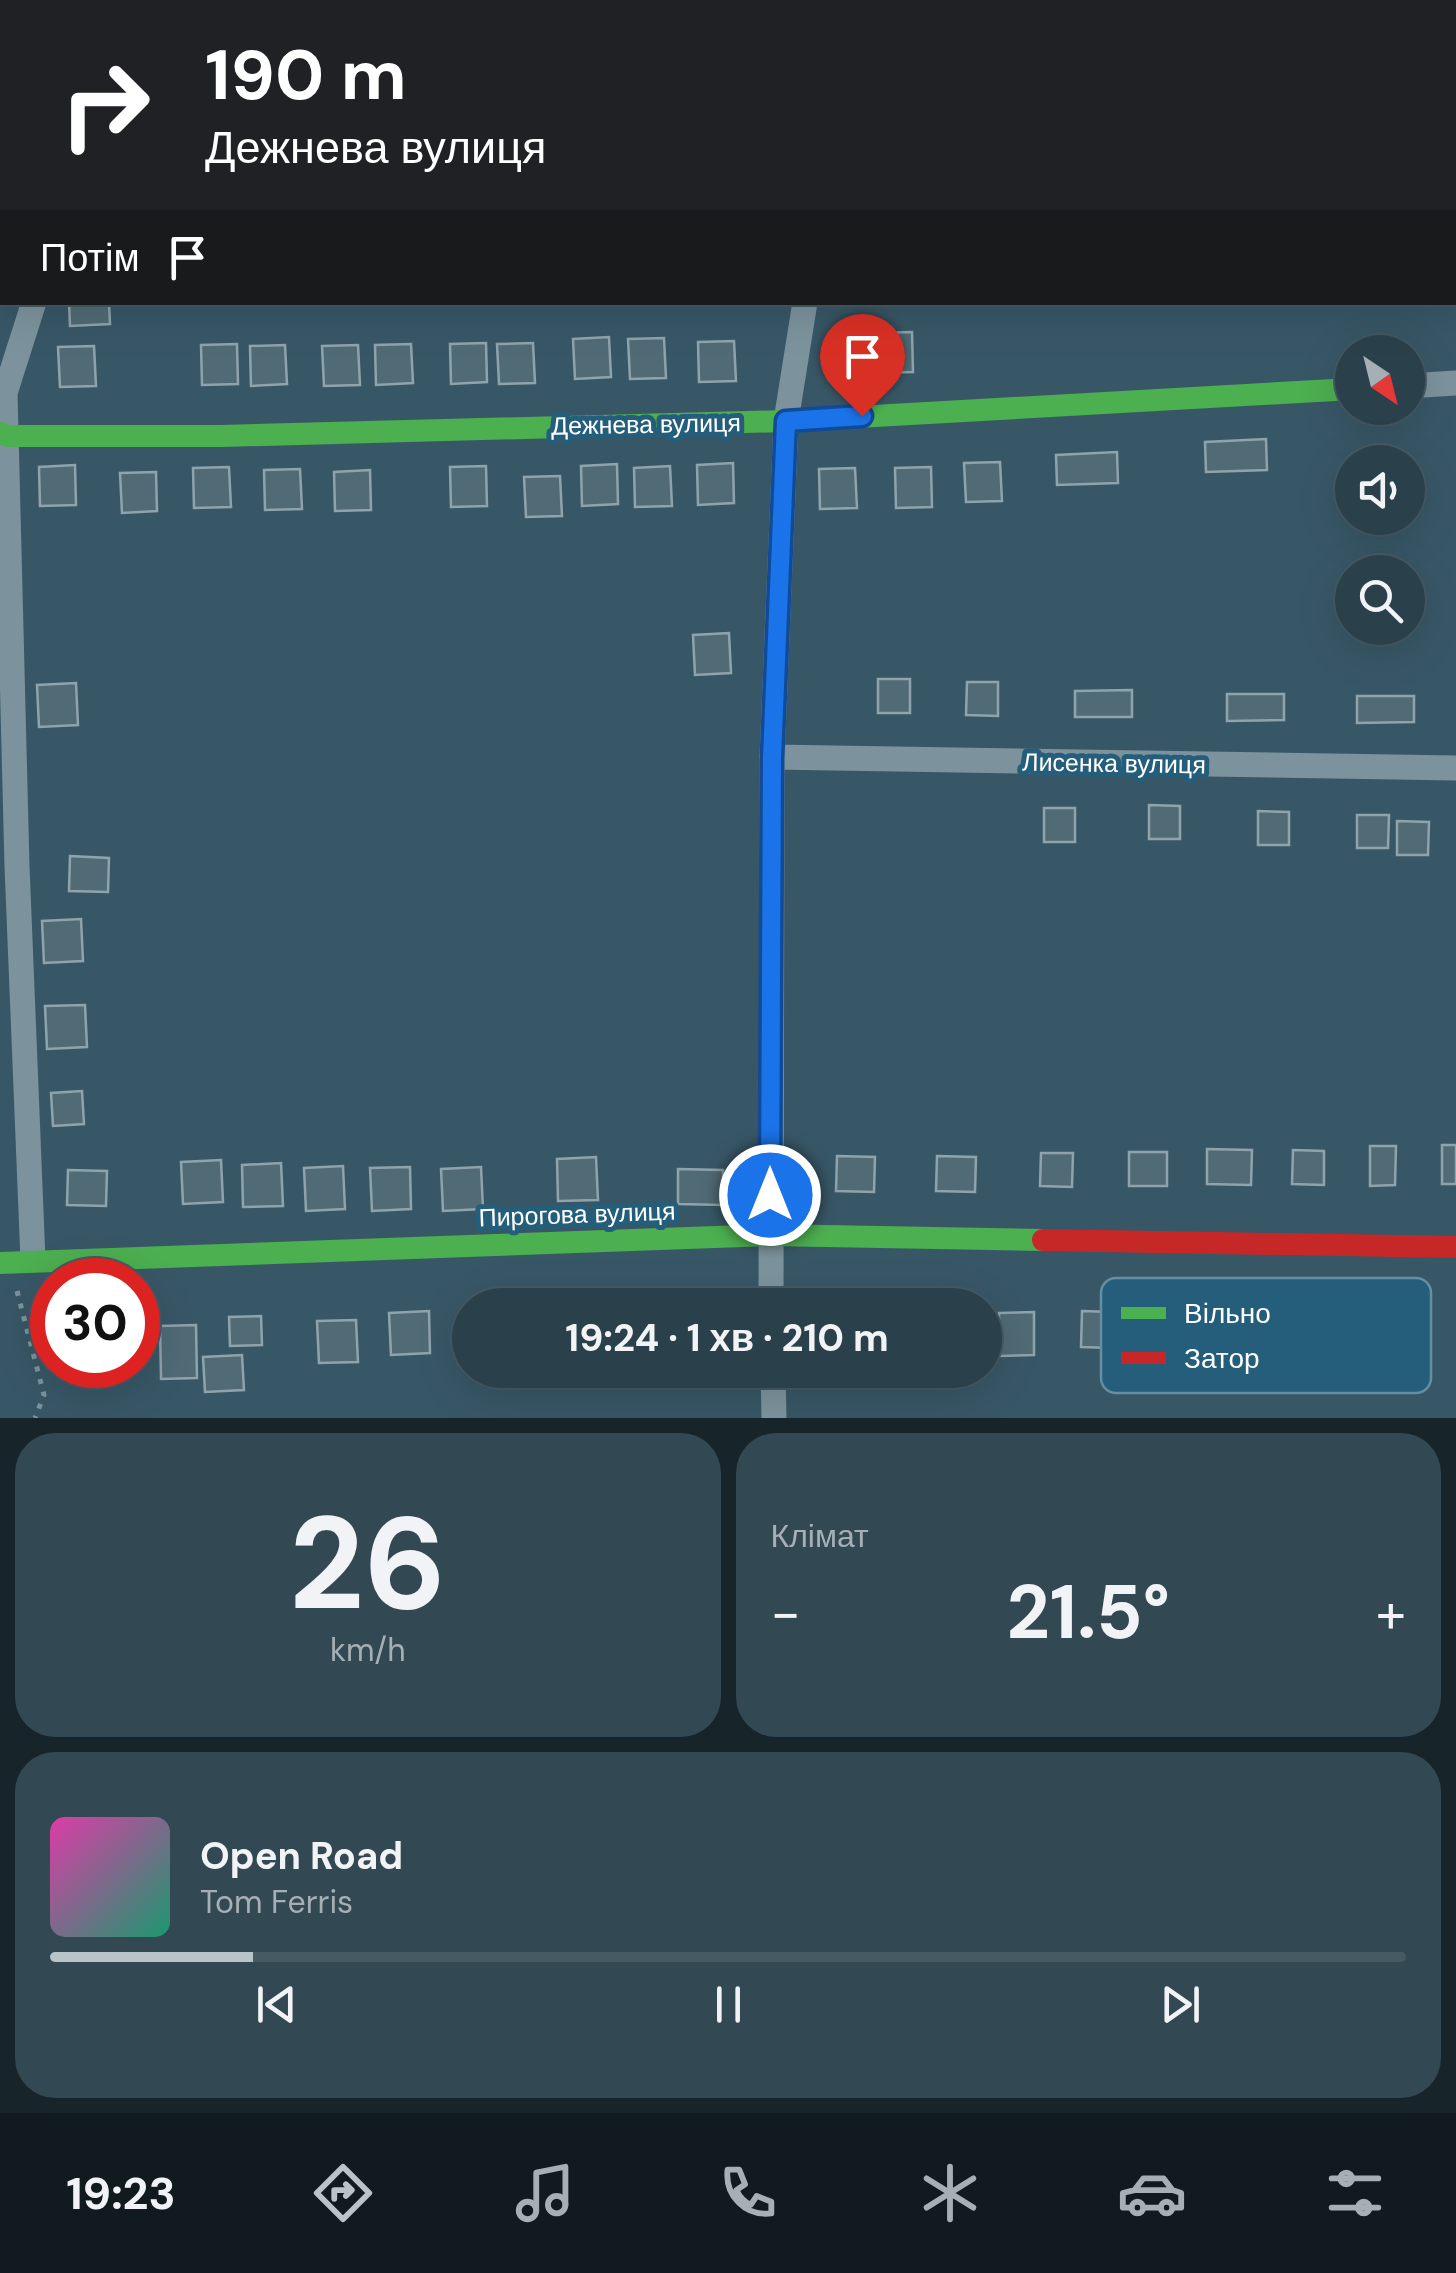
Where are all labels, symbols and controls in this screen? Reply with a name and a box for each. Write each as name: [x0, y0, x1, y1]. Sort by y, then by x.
text: 190 m: [205, 30, 407, 121]
icon: right: [40, 40, 170, 170]
text: Дежнева вулиця: [205, 118, 546, 177]
icon: arrive: [160, 230, 215, 285]
text: Потім: [40, 233, 140, 283]
pin: [820, 314, 905, 417]
icon: arrive: [835, 329, 890, 384]
north arrow: [1335, 335, 1425, 425]
map controls: [1335, 335, 1425, 645]
street label: Дежнева вулиця: [551, 406, 741, 443]
button: sound: [1335, 445, 1425, 535]
button: search: [1335, 555, 1425, 645]
street label: Лисенка вулиця: [1022, 745, 1206, 782]
position arrow: [718, 1143, 822, 1247]
street label: Пирогова вулиця: [478, 1195, 676, 1234]
speed limit sign: 30: [30, 1258, 160, 1388]
legend: [1101, 1278, 1431, 1393]
text: Вільно: [1184, 1295, 1271, 1332]
text: 19:24 · 1 хв · 210 m: [565, 1313, 889, 1363]
text: Затор: [1184, 1340, 1260, 1377]
text: 26: [289, 1479, 446, 1648]
text: Клімат: [771, 1515, 869, 1557]
text: 21.5°: [1007, 1564, 1170, 1661]
text: −: [771, 1577, 801, 1649]
text: +: [1376, 1577, 1406, 1649]
text: km/h: [330, 1629, 406, 1671]
text: Open Road: [200, 1831, 403, 1881]
text: Tom Ferris: [200, 1881, 353, 1923]
icon: previous: [249, 1977, 304, 2032]
icon: pause: [701, 1977, 756, 2032]
icon: next: [1153, 1977, 1208, 2032]
icon: directions: [308, 2158, 378, 2228]
icon: music: [510, 2158, 580, 2228]
icon: phone: [713, 2158, 783, 2228]
icon: climate: [915, 2158, 985, 2228]
icon: car: [1117, 2158, 1187, 2228]
icon: filters: [1320, 2158, 1390, 2228]
text: 19:23: [66, 2164, 176, 2223]

